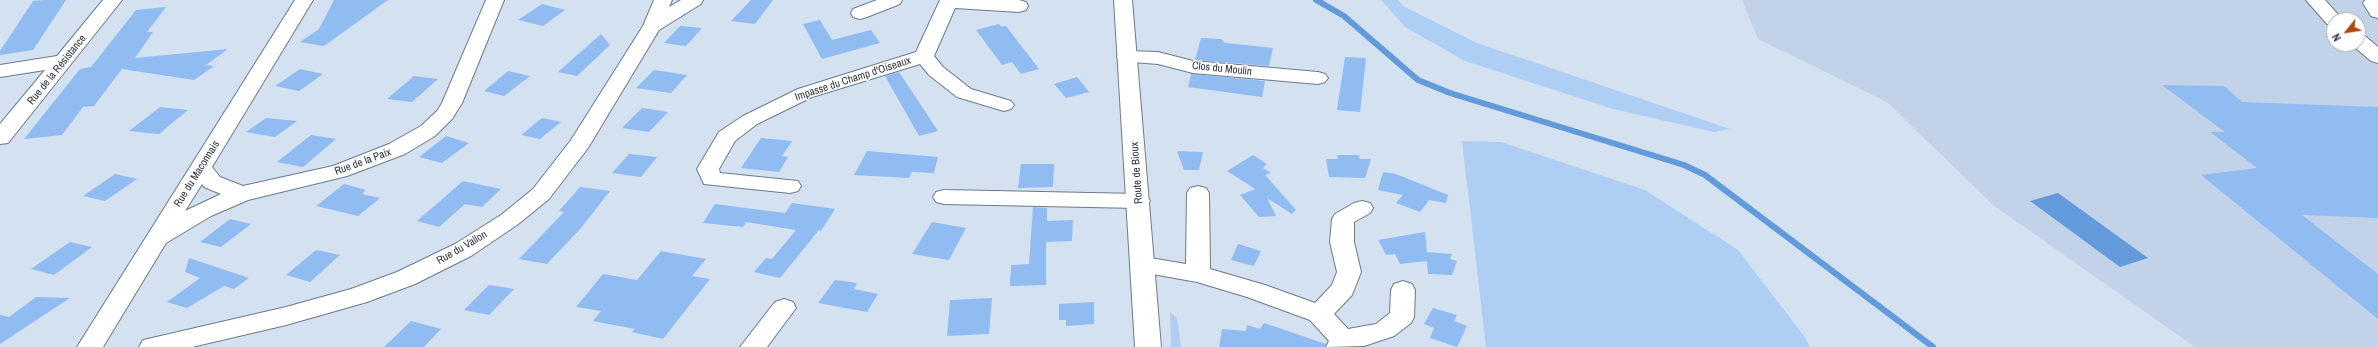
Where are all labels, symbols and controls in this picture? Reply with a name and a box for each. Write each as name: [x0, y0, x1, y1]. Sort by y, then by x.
north arrow: [2326, 12, 2366, 52]
text: N: [2329, 31, 2344, 44]
street label: Rue de la Résistance: [25, 32, 89, 108]
street label: Impasse du Champ d'Oiseaux: [793, 54, 913, 104]
street label: Clos du Moulin: [1191, 59, 1253, 79]
street label: Rue du Maconnais: [171, 138, 223, 210]
street label: Route de Bioux: [1128, 142, 1146, 204]
street label: Rue de la Paix: [333, 146, 393, 178]
street label: Rue du Vallon: [434, 228, 490, 268]

